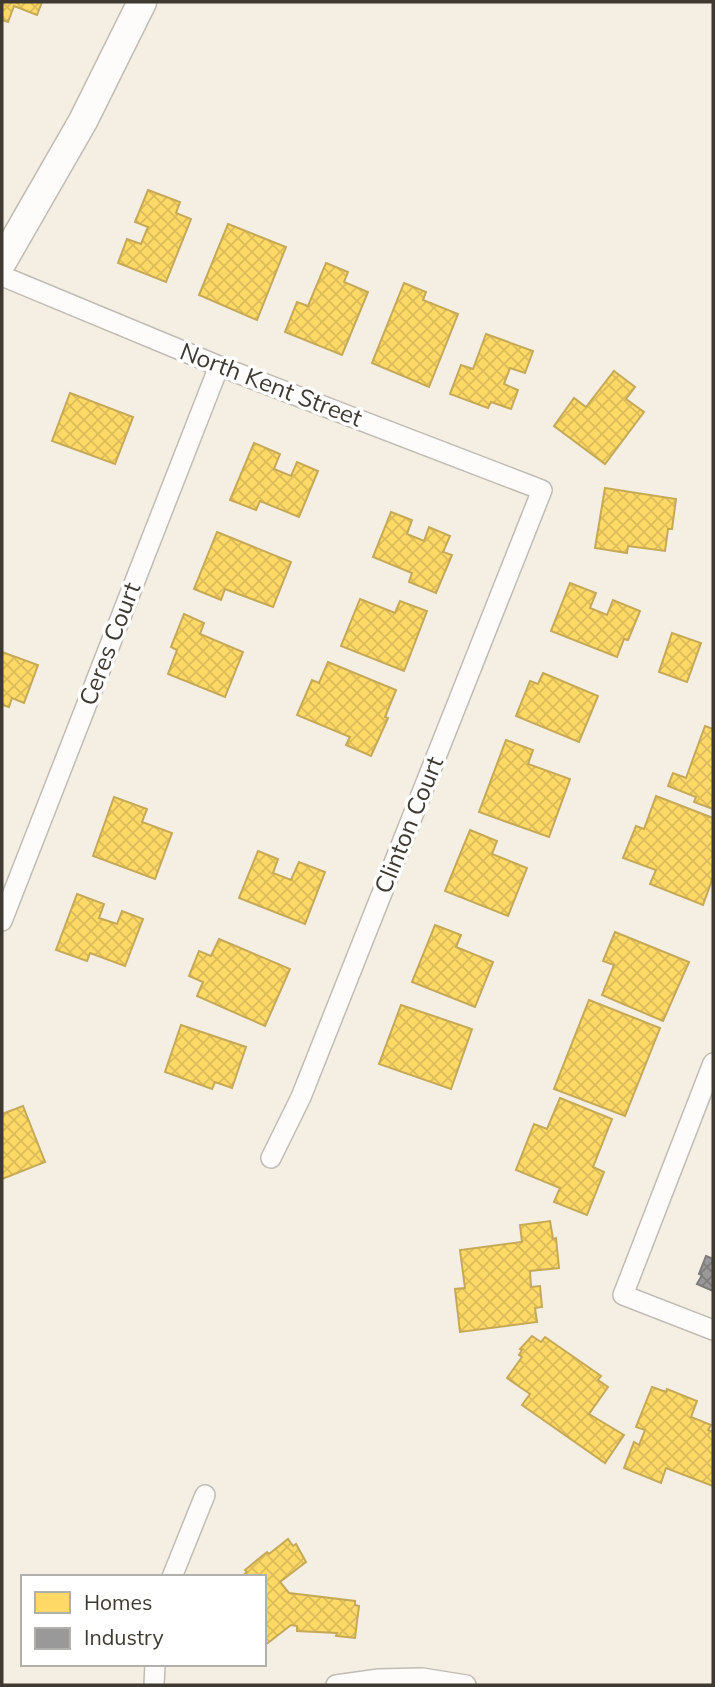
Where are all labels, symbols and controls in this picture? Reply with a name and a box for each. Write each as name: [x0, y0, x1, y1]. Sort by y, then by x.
street label: North Kent Street: [176, 336, 367, 433]
street label: Ceres Court: [72, 578, 146, 709]
street label: Clinton Court: [367, 752, 449, 898]
legend: [21, 1575, 266, 1666]
text: Homes: [84, 1589, 152, 1615]
text: Industry: [84, 1624, 164, 1650]

